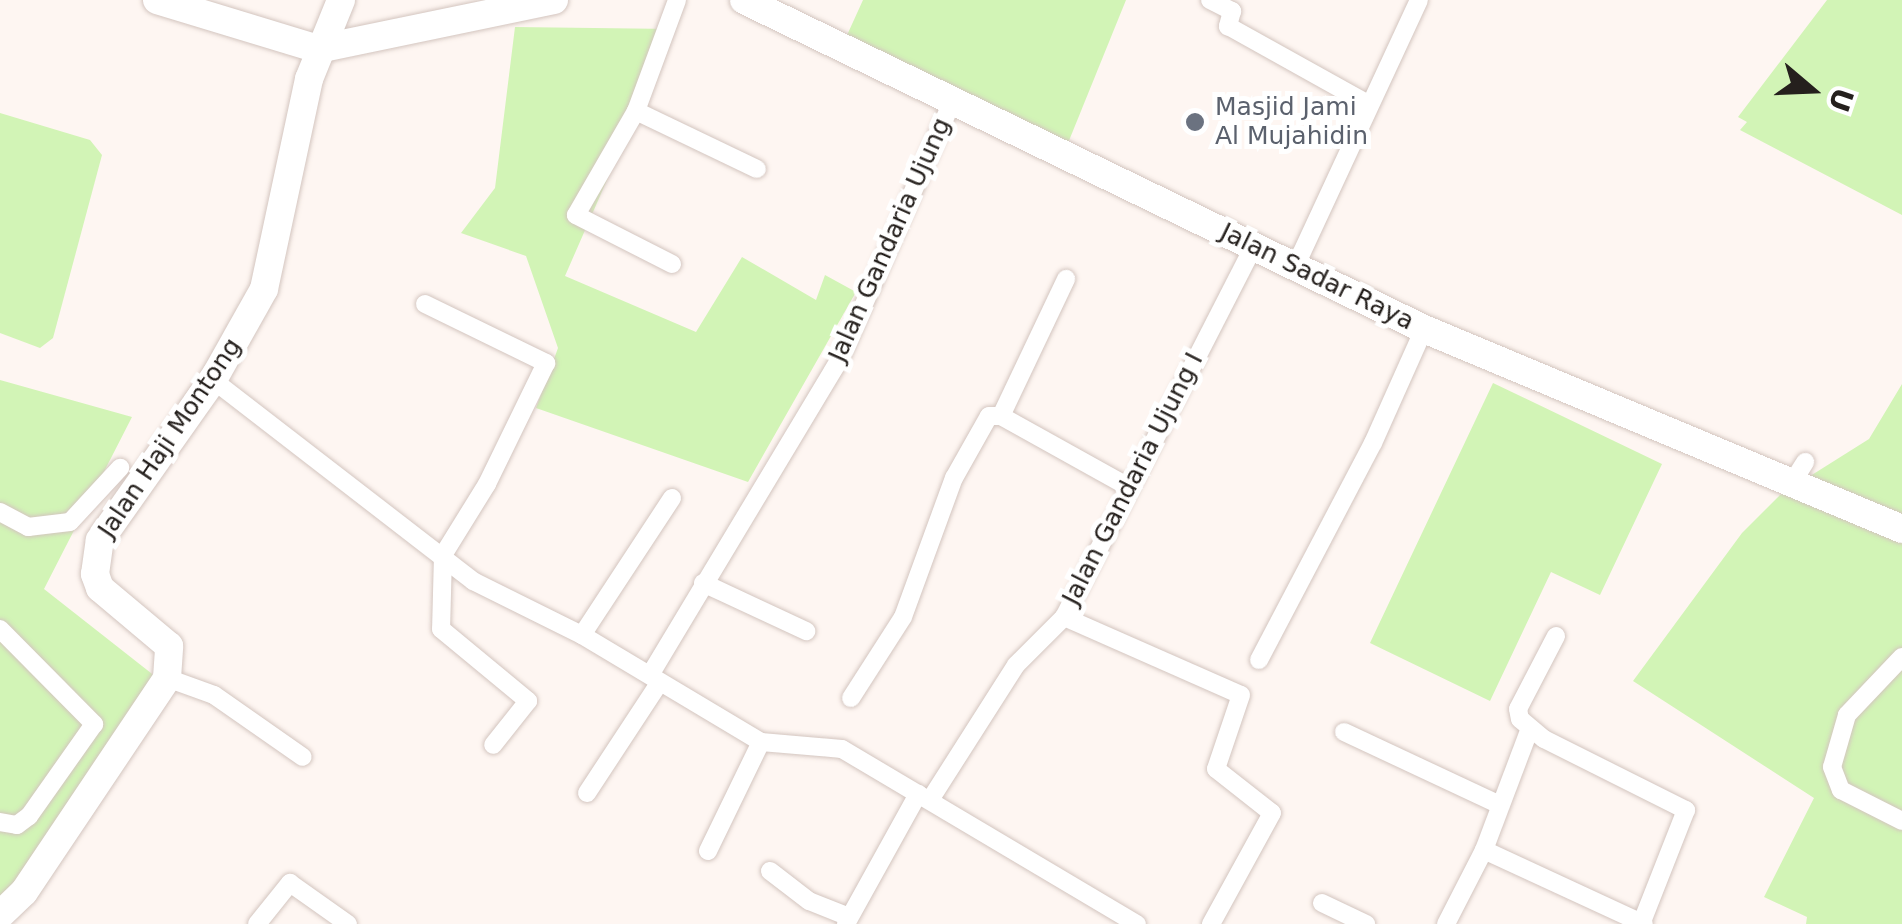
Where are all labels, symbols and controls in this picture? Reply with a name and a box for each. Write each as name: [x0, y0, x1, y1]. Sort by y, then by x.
north arrow: [1762, 40, 1862, 140]
text: U: [1822, 84, 1860, 116]
place label: Masjid Jami Al Mujahidin: [1215, 93, 1368, 152]
marker: Masjid Jami Al Mujahidin: [1184, 111, 1206, 133]
street label: Jalan Gandaria Ujung: [823, 113, 957, 367]
street label: Jalan Sadar Raya: [1215, 217, 1419, 337]
street label: Jalan Haji Montong: [92, 333, 248, 543]
street label: Jalan Gandaria Ujung I: [1056, 348, 1210, 610]

